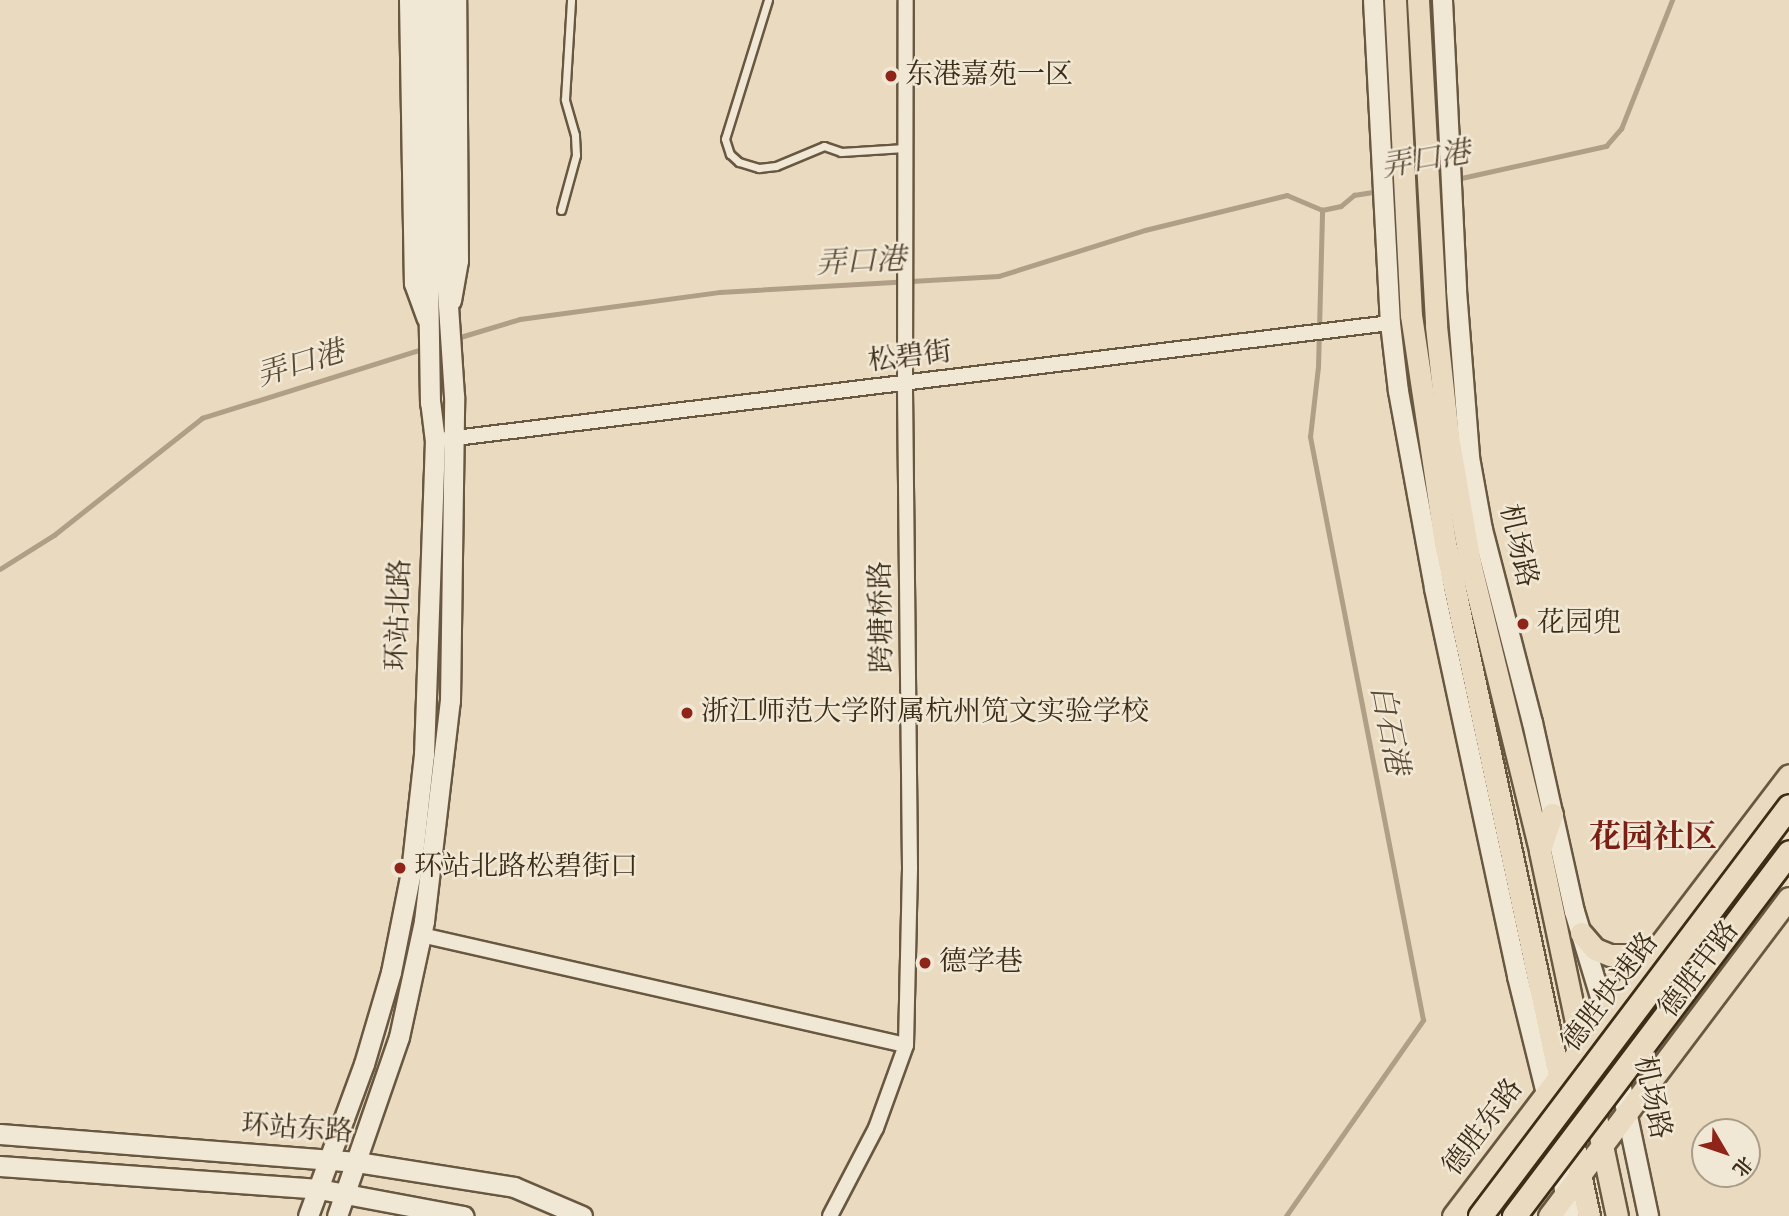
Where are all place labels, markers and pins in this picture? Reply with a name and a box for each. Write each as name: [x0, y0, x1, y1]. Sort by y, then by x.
place label: 东港嘉苑一区: [905, 59, 1073, 93]
marker: 东港嘉苑一区: [883, 68, 899, 84]
place label: 花园兜: [1537, 607, 1621, 641]
marker: 花园兜: [1515, 616, 1531, 632]
place label: 浙江师范大学附属杭州笕文实验学校: [701, 696, 1149, 730]
marker: 浙江师范大学附属杭州笕文实验学校: [679, 705, 695, 721]
place label: 环站北路松碧街口: [414, 851, 638, 885]
marker: 环站北路松碧街口: [392, 860, 408, 876]
place label: 德学巷: [939, 946, 1023, 980]
marker: 德学巷: [917, 955, 933, 971]

